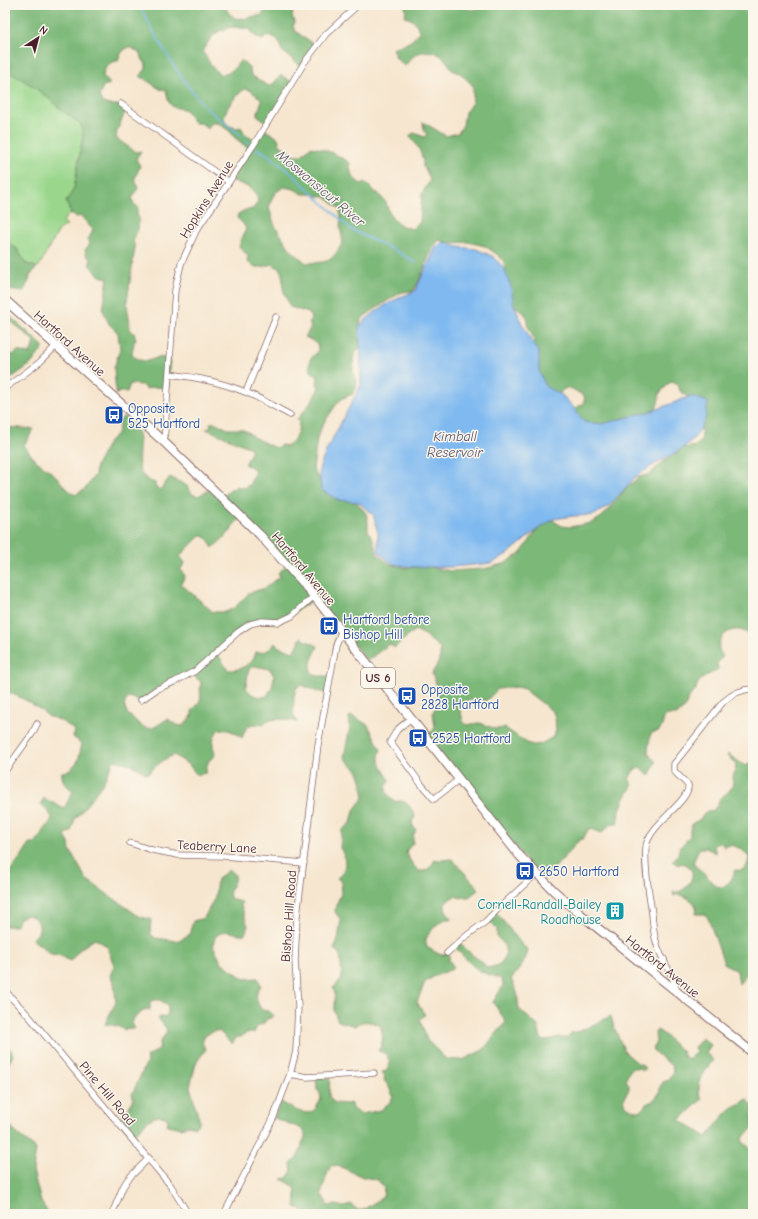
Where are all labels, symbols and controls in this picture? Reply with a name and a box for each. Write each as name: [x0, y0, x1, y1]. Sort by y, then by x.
north arrow: [18, 18, 58, 58]
text: N: [37, 23, 50, 38]
water label: Moswansicut River: [272, 146, 370, 231]
street label: Hopkins Avenue: [176, 157, 237, 241]
street label: Hartford Avenue: [31, 307, 109, 380]
place label: Opposite 525 Hartford: [128, 401, 200, 431]
bus stop icon: Opposite 525 Hartford: [103, 404, 125, 426]
water label: Kimball Reservoir: [427, 428, 484, 461]
street label: Hartford Avenue: [269, 529, 339, 608]
place label: Hartford before Bishop Hill: [343, 612, 430, 642]
bus stop icon: Hartford before Bishop Hill: [318, 615, 340, 637]
road number: US 6: [361, 668, 395, 688]
place label: Opposite 2828 Hartford: [421, 682, 499, 712]
bus stop icon: Opposite 2828 Hartford: [396, 685, 418, 707]
bus stop icon: 2525 Hartford: [407, 727, 429, 749]
place label: 2525 Hartford: [432, 731, 511, 746]
street label: Teaberry Lane: [177, 837, 258, 856]
bus stop icon: 2650 Hartford: [514, 860, 536, 882]
place label: 2650 Hartford: [539, 864, 619, 879]
street label: Bishop Hill Road: [278, 870, 299, 962]
place label: Cornell-Randall-Bailey Roadhouse: [477, 897, 601, 927]
building icon: Cornell-Randall-Bailey Roadhouse: [604, 900, 626, 922]
street label: Hartford Avenue: [623, 932, 703, 1001]
street label: Pine Hill Road: [77, 1058, 139, 1128]

